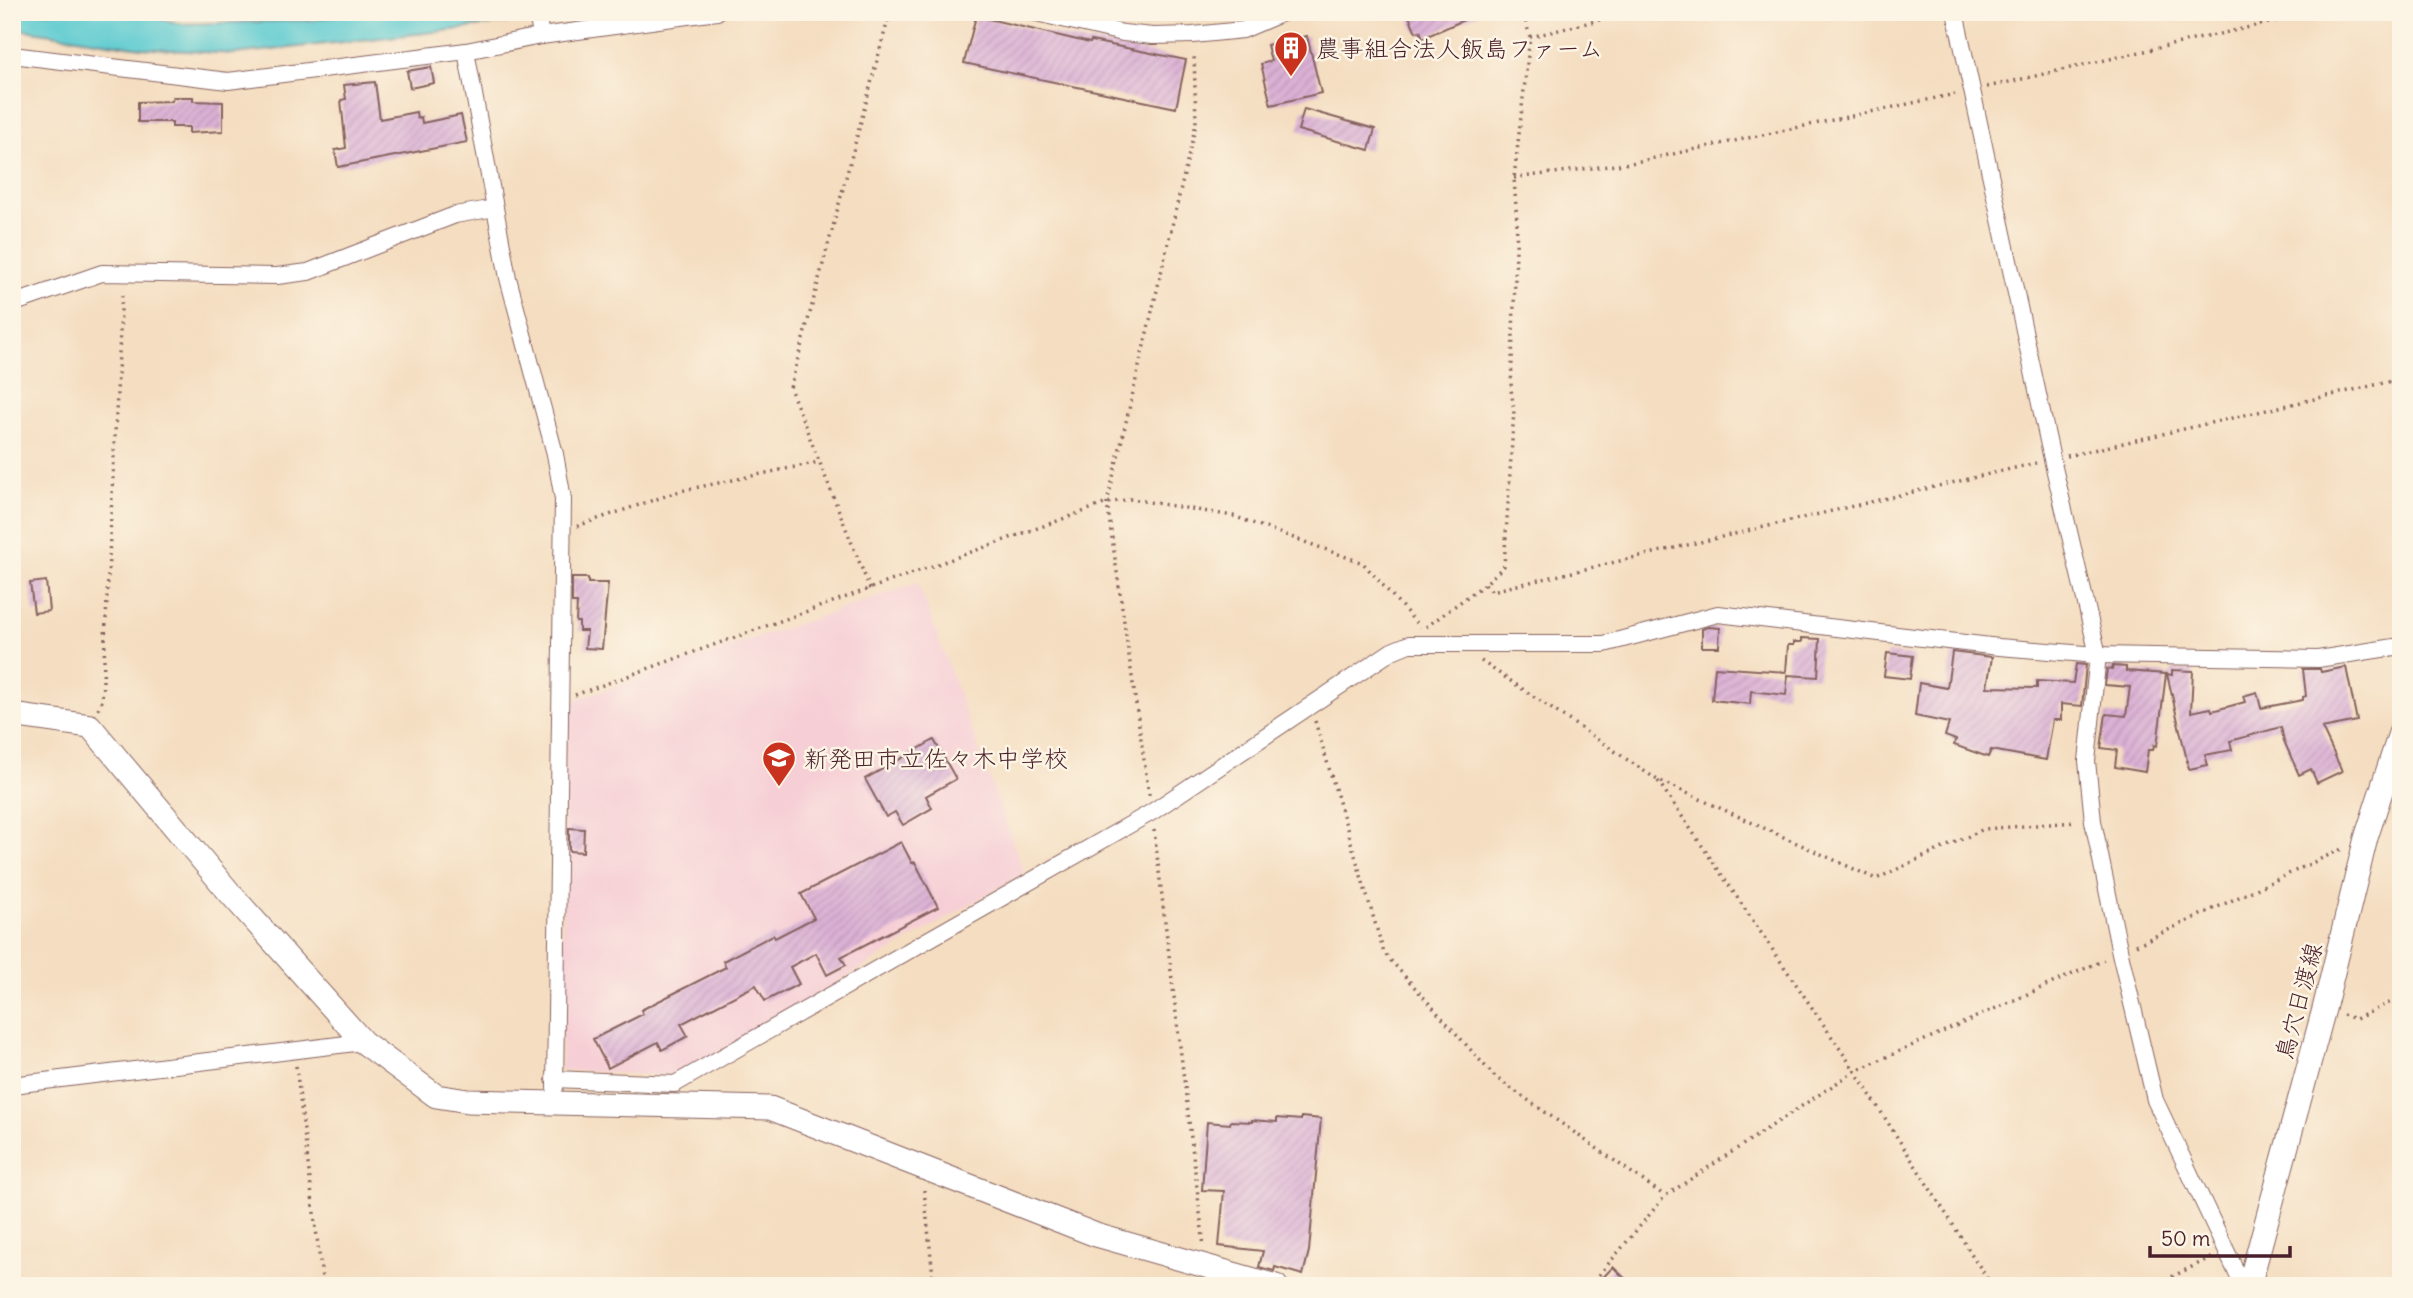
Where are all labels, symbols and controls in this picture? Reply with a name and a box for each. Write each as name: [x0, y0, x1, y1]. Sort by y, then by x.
building icon: 農事組合法人飯島ファーム: [1272, 29, 1310, 78]
place label: 農事組合法人飯島ファーム: [1316, 33, 1603, 63]
school or university icon: 新発田市立佐々木中学校: [760, 739, 798, 788]
place label: 新発田市立佐々木中学校: [804, 743, 1068, 773]
street label: 鳥穴日渡線: [2268, 939, 2328, 1063]
scale bar: [2150, 1214, 2290, 1258]
text: 50 m: [2161, 1225, 2210, 1252]

